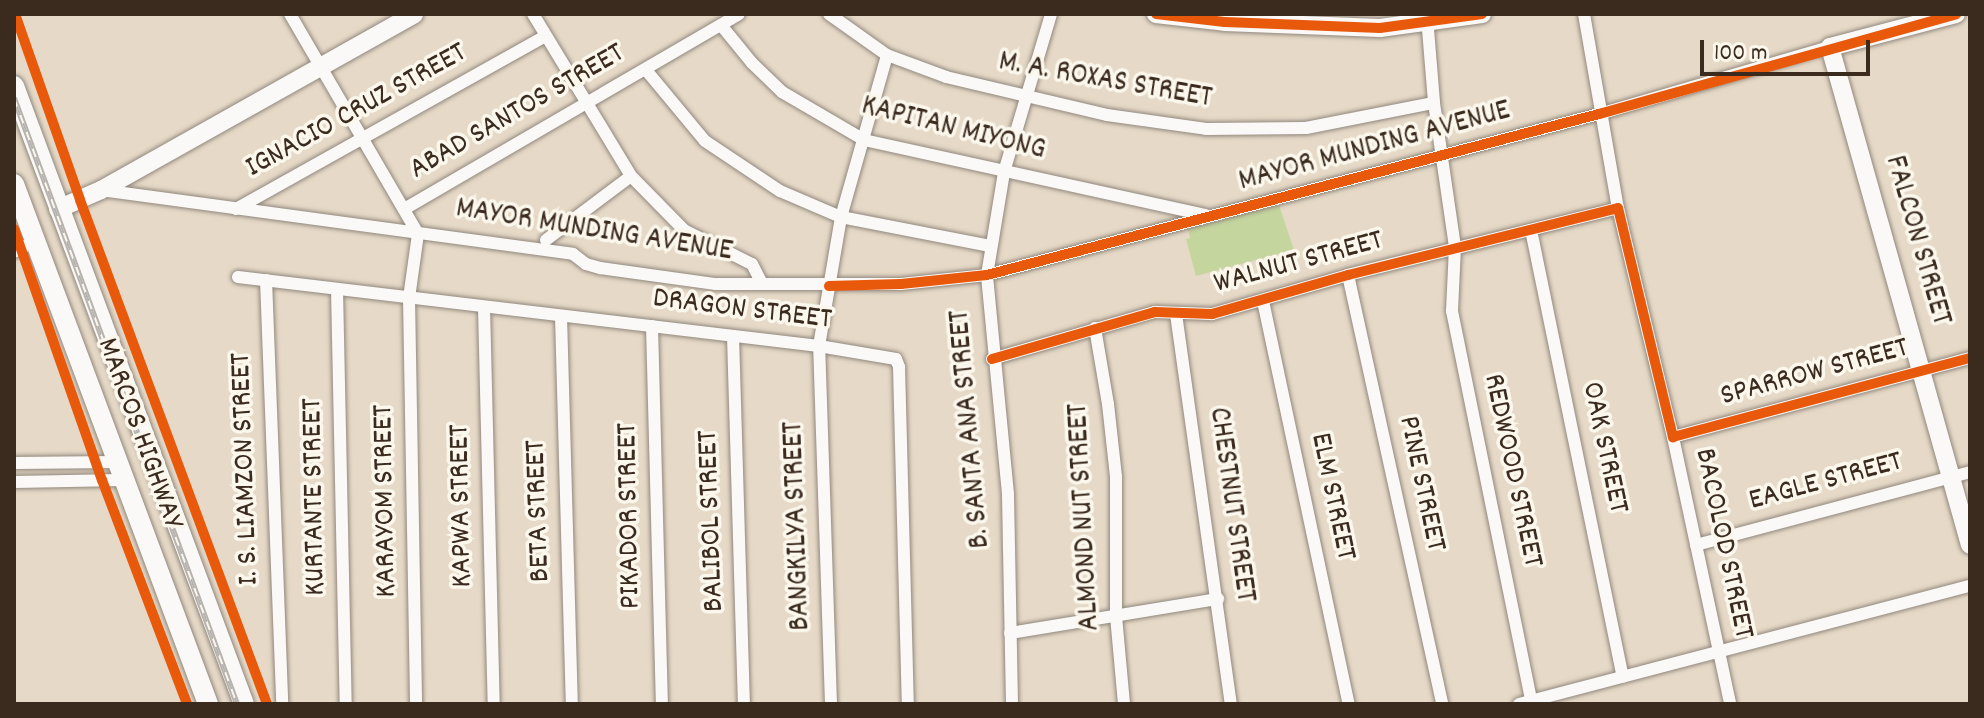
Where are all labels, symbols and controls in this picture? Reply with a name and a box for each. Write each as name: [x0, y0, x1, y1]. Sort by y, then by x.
scale bar: [1704, 24, 1874, 74]
street label: IGNACIO CRUZ STREET: [240, 36, 474, 188]
street label: ABAD SANTOS STREET: [404, 37, 632, 189]
text: 100 m: [1714, 37, 1767, 71]
street label: M. A. ROXAS STREET: [996, 46, 1214, 118]
street label: KAPITAN MIYONG: [857, 90, 1049, 170]
street label: MAYOR MUNDING AVENUE: [1235, 94, 1515, 202]
street label: FALCON STREET: [1875, 152, 1957, 330]
street label: MAYOR MUNDING AVENUE: [453, 192, 735, 272]
street label: WALNUT STREET: [1211, 224, 1387, 304]
street label: DRAGON STREET: [651, 282, 833, 340]
street label: B. SANTA ANA STREET: [944, 308, 1000, 550]
street label: SPARROW STREET: [1717, 332, 1913, 416]
street label: MARCOS HIGHWAY: [87, 334, 189, 534]
street label: I. S. LIAMZON STREET: [225, 352, 269, 586]
street label: REDWOOD STREET: [1473, 371, 1549, 571]
street label: OAK STREET: [1572, 379, 1634, 517]
street label: KURTANTE STREET: [296, 398, 336, 596]
street label: ALMOND NUT STREET: [1062, 402, 1110, 632]
street label: KARAYOM STREET: [367, 404, 407, 598]
street label: CHESTNUT STREET: [1199, 405, 1261, 605]
street label: PINE STREET: [1388, 413, 1452, 555]
street label: BANGKILYA STREET: [777, 421, 821, 631]
street label: PIKADOR STREET: [611, 422, 651, 610]
street label: KAPWA STREET: [444, 424, 482, 588]
street label: BALIBOL STREET: [692, 430, 734, 612]
street label: ELM STREET: [1300, 430, 1362, 564]
street label: BETA STREET: [520, 439, 560, 583]
street label: EAGLE STREET: [1746, 445, 1906, 521]
street label: BACOLOD STREET: [1684, 446, 1760, 642]

